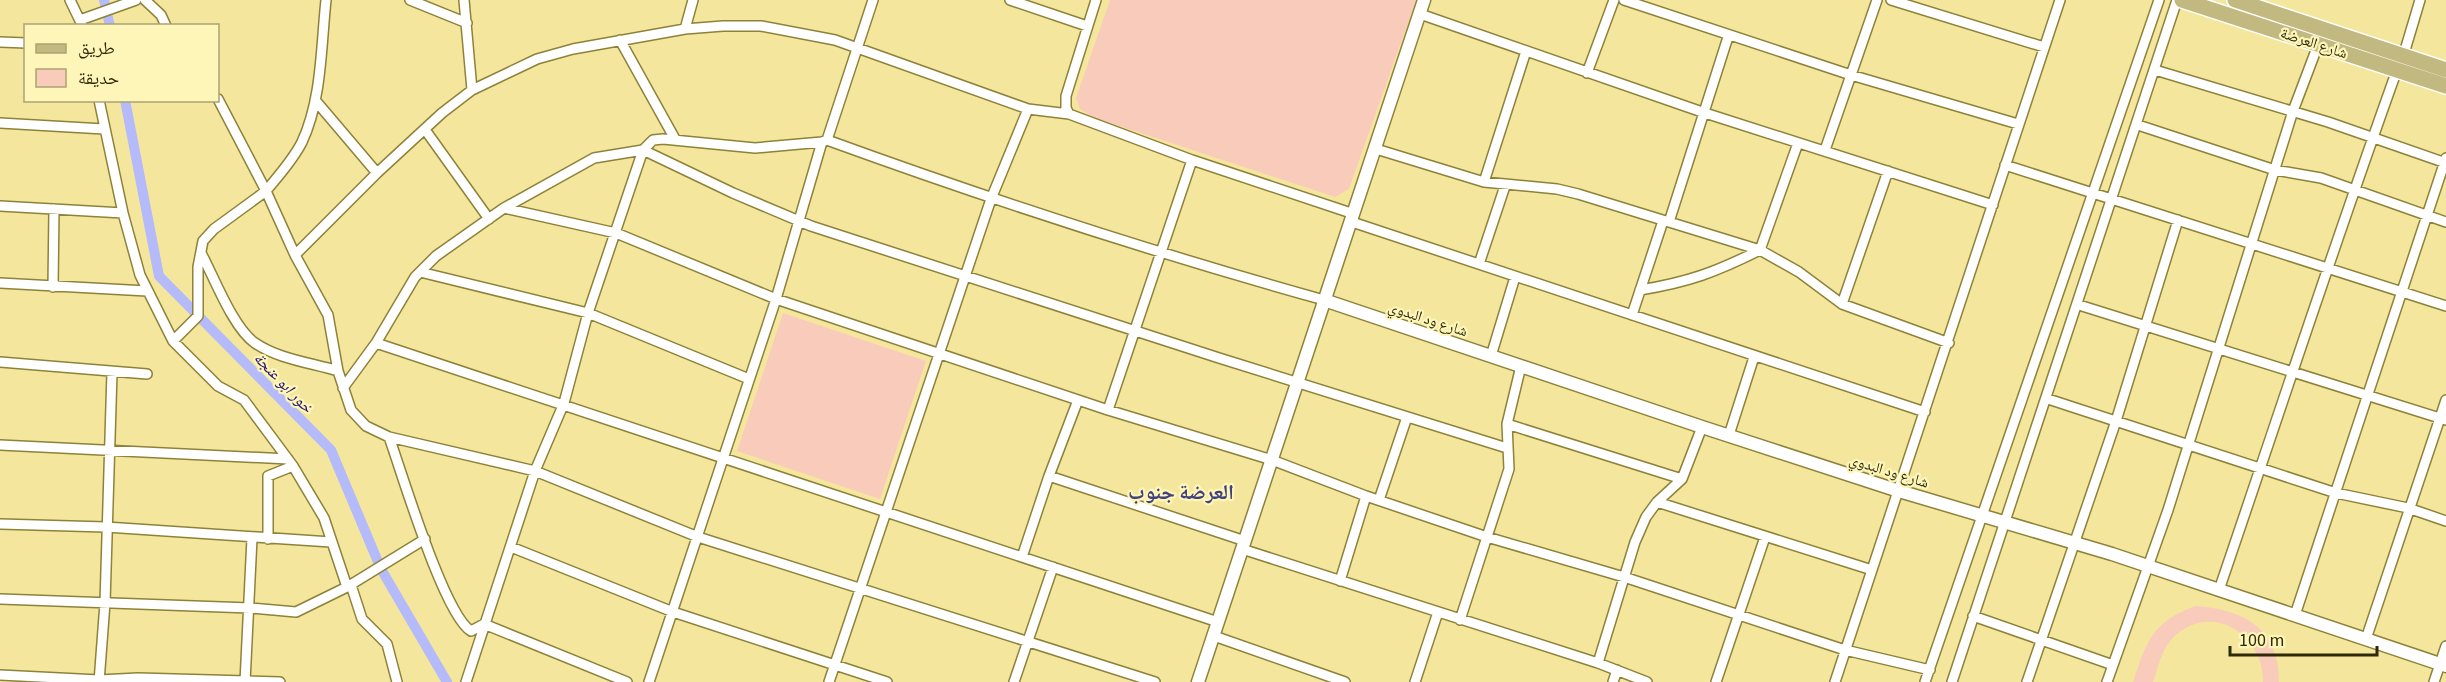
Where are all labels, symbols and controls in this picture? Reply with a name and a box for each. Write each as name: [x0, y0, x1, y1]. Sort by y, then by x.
street label: شارع العرضة: [2278, 23, 2350, 64]
legend: [24, 24, 219, 102]
text: طريق: [78, 36, 115, 61]
text: حديقة: [78, 66, 119, 91]
street label: شارع ود البدوي: [1385, 297, 1470, 343]
water label: خور ابو عنجة: [249, 348, 318, 418]
street label: شارع ود البدوي: [1846, 449, 1931, 494]
district label: العرضة جنوب: [1128, 477, 1234, 507]
scale bar: [2230, 619, 2377, 657]
text: 100 m: [2239, 628, 2284, 653]

